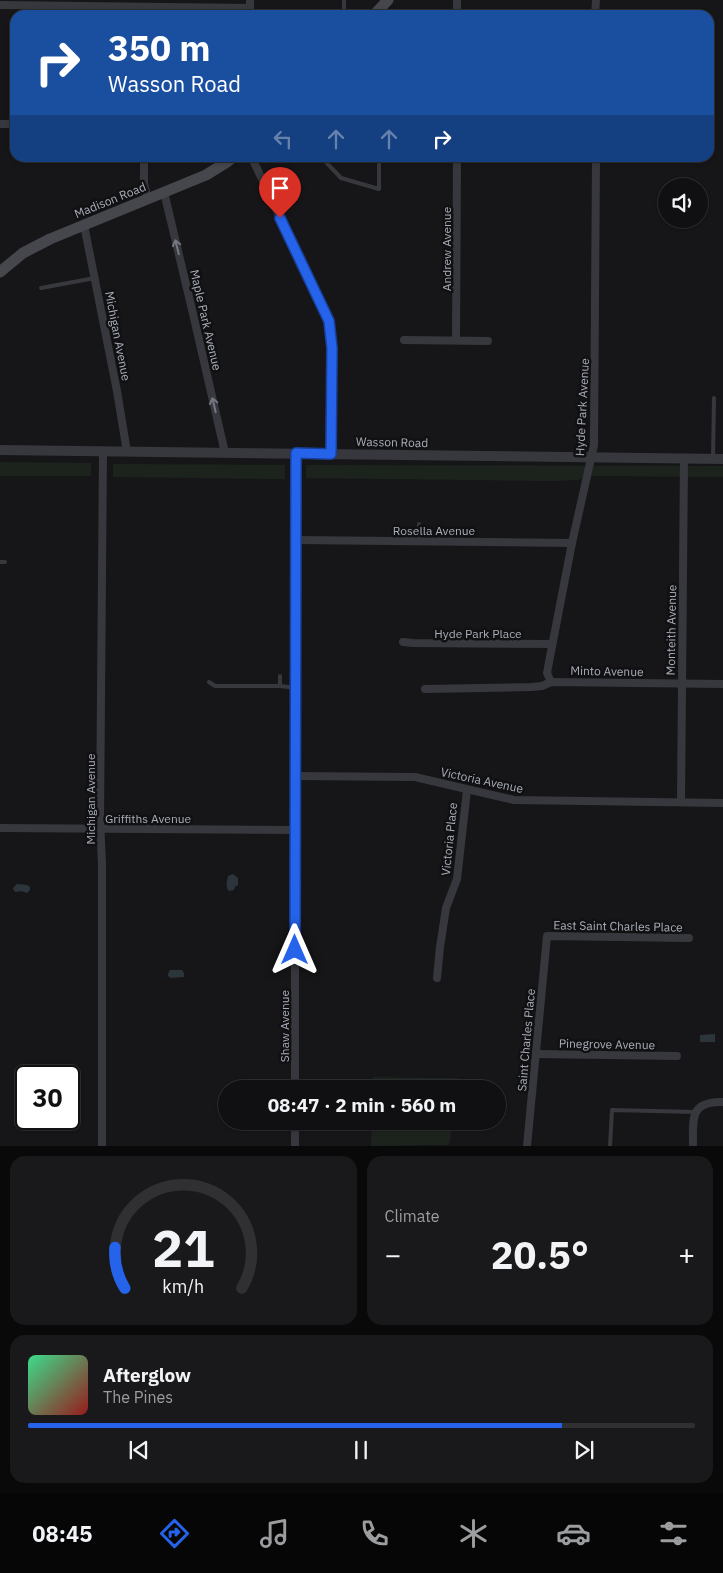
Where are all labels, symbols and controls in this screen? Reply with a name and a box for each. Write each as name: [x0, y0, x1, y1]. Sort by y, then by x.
text: 350 m: [108, 25, 211, 71]
icon: right: [25, 30, 90, 95]
text: Wasson Road: [108, 69, 241, 98]
icon: left: [269, 125, 297, 153]
icon: ahead: [322, 125, 350, 153]
icon: ahead: [375, 125, 403, 153]
icon: right: [428, 125, 456, 153]
pin: [259, 167, 301, 218]
icon: arrive: [266, 174, 294, 202]
map controls: [658, 178, 708, 228]
button: sound: [658, 178, 708, 228]
street label: Madison Road: [72, 179, 148, 221]
street label: Andrew Avenue: [439, 206, 454, 291]
one-way arrow: [172, 239, 181, 255]
street label: Maple Park Avenue: [187, 268, 225, 372]
street label: Michigan Avenue: [102, 290, 134, 383]
street label: Hyde Park Avenue: [572, 357, 592, 456]
one-way arrow: [209, 397, 218, 413]
street label: Wasson Road: [356, 434, 428, 450]
street label: Rosella Avenue: [393, 523, 476, 538]
street label: Monteith Avenue: [663, 584, 679, 676]
street label: Hyde Park Place: [434, 626, 522, 641]
street label: Minto Avenue: [570, 663, 644, 679]
street label: Michigan Avenue: [83, 753, 98, 845]
street label: Victoria Avenue: [439, 764, 525, 796]
street label: Victoria Place: [438, 801, 460, 876]
street label: Griffiths Avenue: [105, 811, 192, 826]
street label: East Saint Charles Place: [553, 917, 683, 935]
position arrow: [268, 923, 320, 975]
street label: Saint Charles Place: [514, 987, 538, 1092]
street label: Shaw Avenue: [277, 989, 292, 1062]
street label: Pinegrove Avenue: [559, 1036, 656, 1052]
speed limit sign: 30: [15, 1065, 80, 1130]
text: 08:47 · 2 min · 560 m: [268, 1093, 456, 1117]
text: Climate: [385, 1206, 440, 1226]
text: 21: [152, 1214, 214, 1281]
text: 20.5°: [491, 1230, 589, 1279]
text: −: [385, 1236, 401, 1273]
text: +: [678, 1236, 695, 1273]
text: km/h: [162, 1275, 204, 1298]
text: Afterglow: [103, 1363, 191, 1387]
text: The Pines: [103, 1387, 173, 1407]
icon: previous: [125, 1436, 153, 1464]
icon: pause: [347, 1436, 375, 1464]
icon: next: [570, 1436, 598, 1464]
icon: directions: [157, 1516, 192, 1551]
icon: music: [257, 1516, 292, 1551]
icon: phone: [357, 1516, 392, 1551]
icon: climate: [456, 1516, 491, 1551]
icon: car: [556, 1516, 591, 1551]
icon: filters: [656, 1516, 691, 1551]
text: 08:45: [32, 1519, 92, 1548]

